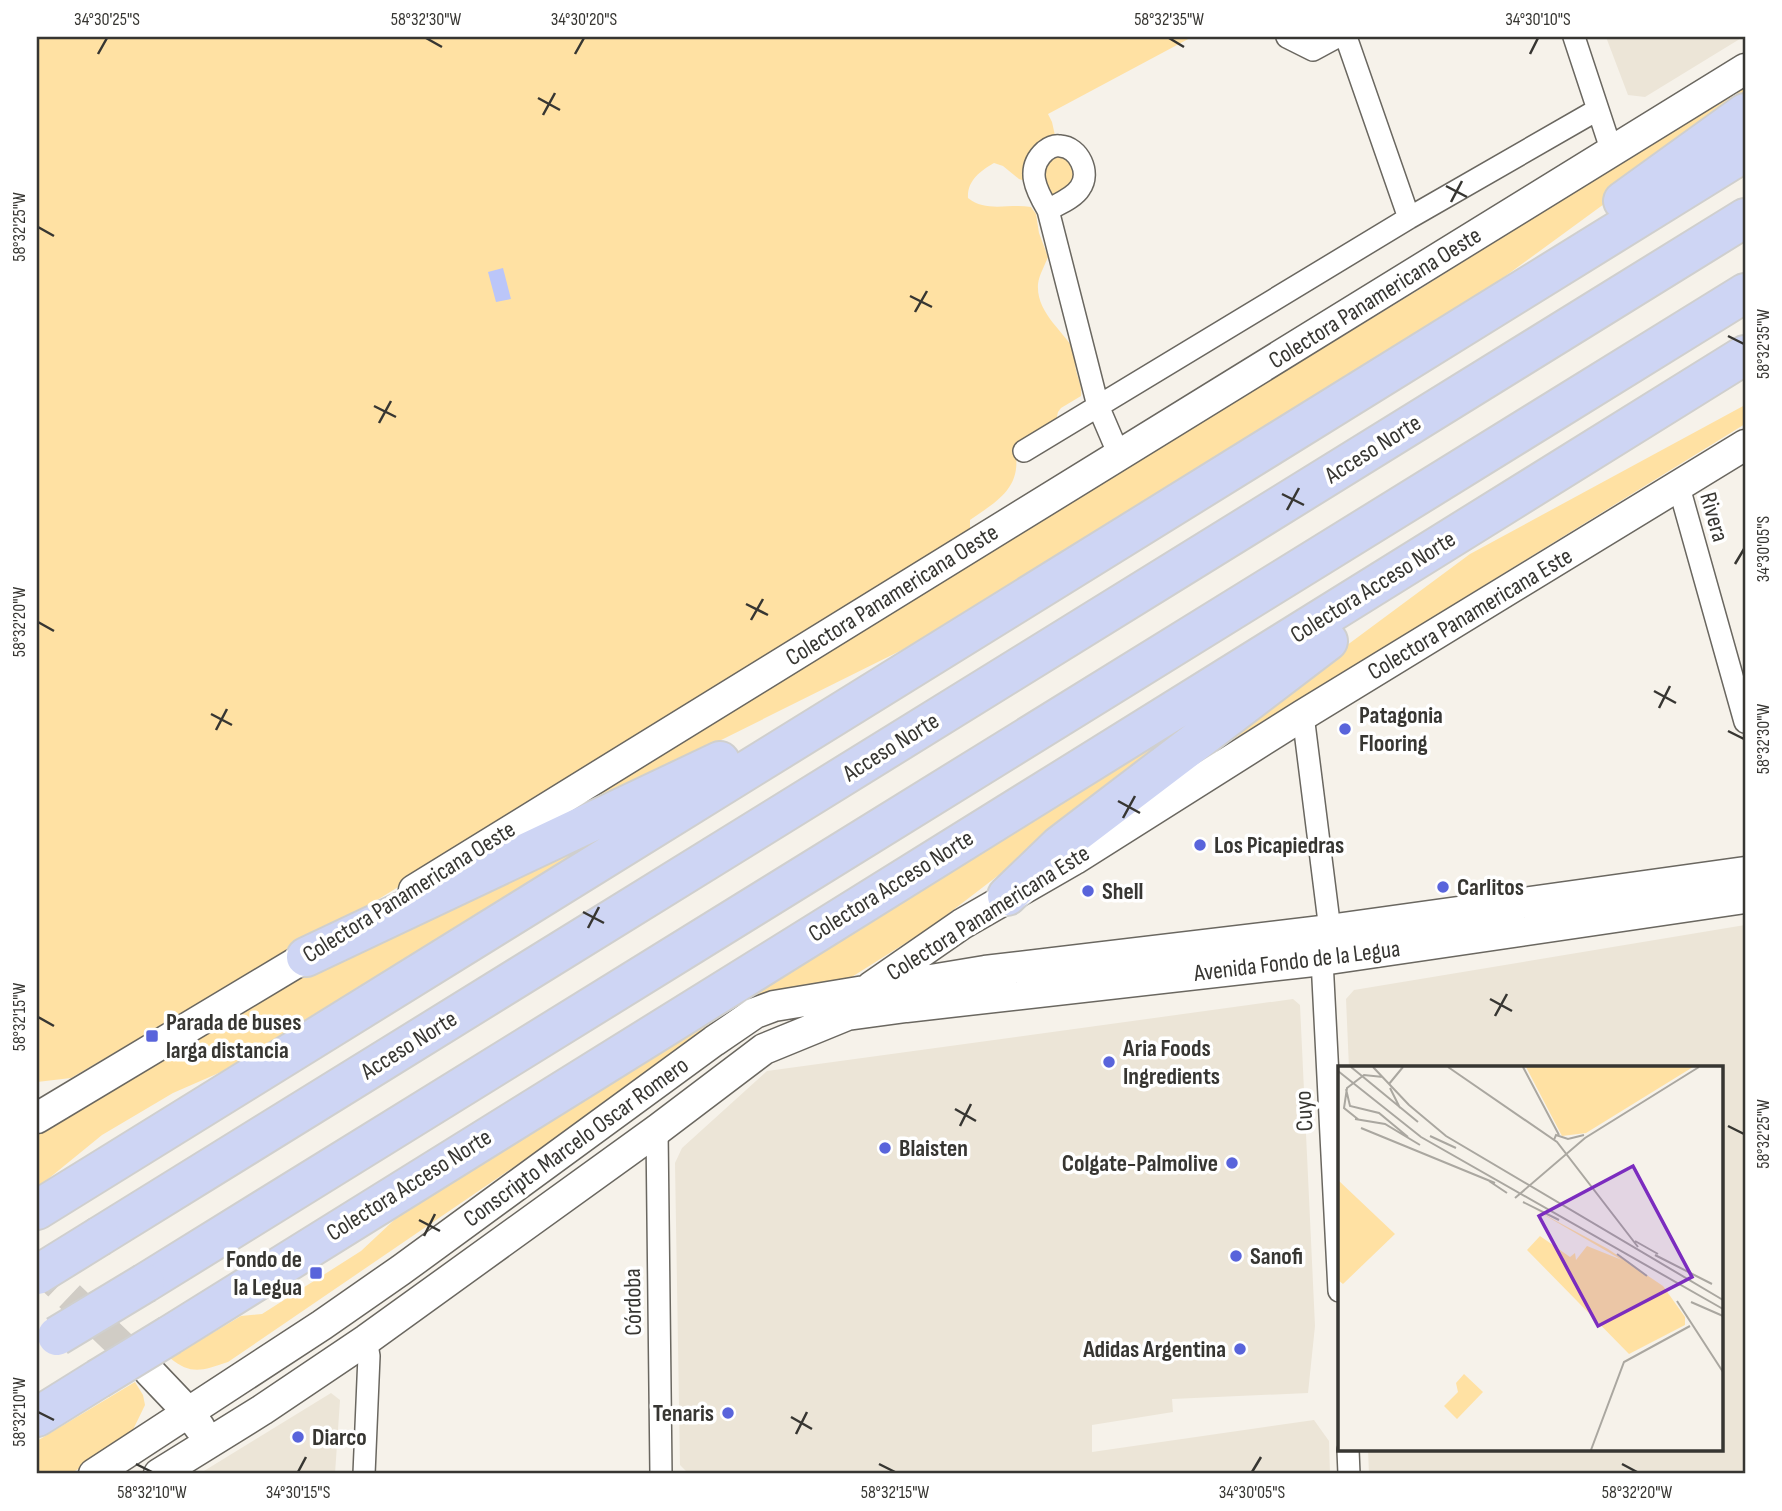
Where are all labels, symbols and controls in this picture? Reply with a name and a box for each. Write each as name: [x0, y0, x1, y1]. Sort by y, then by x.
text: 34°30'25"S: [74, 9, 140, 30]
text: 58°32'30"W: [391, 9, 462, 30]
text: 34°30'20"S: [551, 9, 618, 30]
text: 58°32'35"W: [1134, 9, 1204, 30]
text: 34°30'10"S: [1505, 9, 1571, 30]
text: 58°32'25"W: [9, 192, 30, 262]
street label: Colectora Panamericana Oeste: [1263, 221, 1487, 375]
text: 58°32'35"W: [1753, 309, 1774, 379]
street label: Acceso Norte: [1319, 408, 1426, 490]
street label: Rivera: [1693, 489, 1735, 545]
text: 34°30'05"S: [1753, 516, 1774, 582]
street label: Colectora Panamericana Oeste: [780, 518, 1004, 672]
street label: Colectora Acceso Norte: [1285, 525, 1461, 649]
street label: Colectora Panamericana Este: [1362, 541, 1578, 687]
text: 58°32'20"W: [9, 587, 30, 657]
place label: Patagonia Flooring: [1359, 701, 1443, 758]
text: 58°32'30"W: [1753, 703, 1774, 774]
street label: Acceso Norte: [837, 706, 944, 788]
marker: Patagonia Flooring: [1337, 721, 1353, 737]
street label: Colectora Panamericana Oeste: [297, 815, 521, 969]
street label: Colectora Acceso Norte: [803, 824, 979, 948]
place label: Los Picapiedras: [1214, 831, 1344, 860]
marker: Los Picapiedras: [1192, 837, 1208, 853]
street label: Colectora Panamericana Este: [881, 839, 1095, 987]
place label: Carlitos: [1457, 873, 1524, 902]
place label: Shell: [1102, 877, 1144, 906]
marker: Carlitos: [1435, 879, 1451, 895]
marker: Shell: [1080, 883, 1096, 899]
street label: Avenida Fondo de la Legua: [1191, 934, 1402, 988]
text: 58°32'15"W: [9, 982, 30, 1051]
street label: Acceso Norte: [355, 1004, 462, 1086]
place label: Parada de buses larga distancia: [166, 1008, 301, 1065]
marker: Parada de buses larga distancia: [144, 1028, 160, 1044]
place label: Aria Foods Ingredients: [1122, 1034, 1220, 1091]
street label: Conscripto Marcelo Oscar Romero: [458, 1051, 694, 1233]
marker: Aria Foods Ingredients: [1101, 1054, 1117, 1070]
inset map: [1338, 1066, 1722, 1452]
street label: Cuyo: [1288, 1090, 1320, 1132]
text: 58°32'25"W: [1753, 1099, 1774, 1169]
street label: Colectora Acceso Norte: [321, 1123, 497, 1247]
place label: Blaisten: [899, 1134, 968, 1163]
marker: Blaisten: [877, 1140, 893, 1156]
place label: Colgate-Palmolive: [1062, 1149, 1218, 1178]
marker: Colgate-Palmolive: [1224, 1155, 1240, 1171]
place label: Sanofi: [1250, 1242, 1303, 1271]
place label: Fondo de la Legua: [226, 1245, 302, 1302]
marker: Sanofi: [1228, 1248, 1244, 1264]
marker: Fondo de la Legua: [308, 1265, 324, 1281]
street label: Córdoba: [618, 1268, 648, 1336]
place label: Adidas Argentina: [1082, 1335, 1226, 1364]
marker: Adidas Argentina: [1232, 1341, 1248, 1357]
text: 58°32'10"W: [9, 1377, 30, 1447]
place label: Tenaris: [653, 1399, 714, 1428]
marker: Tenaris: [720, 1405, 736, 1421]
place label: Diarco: [312, 1423, 367, 1452]
marker: Diarco: [290, 1429, 306, 1445]
text: 58°32'10"W: [117, 1482, 187, 1503]
text: 34°30'15"S: [266, 1482, 331, 1503]
text: 58°32'15"W: [861, 1482, 930, 1503]
text: 34°30'05"S: [1219, 1482, 1285, 1503]
text: 58°32'20"W: [1602, 1482, 1672, 1503]

